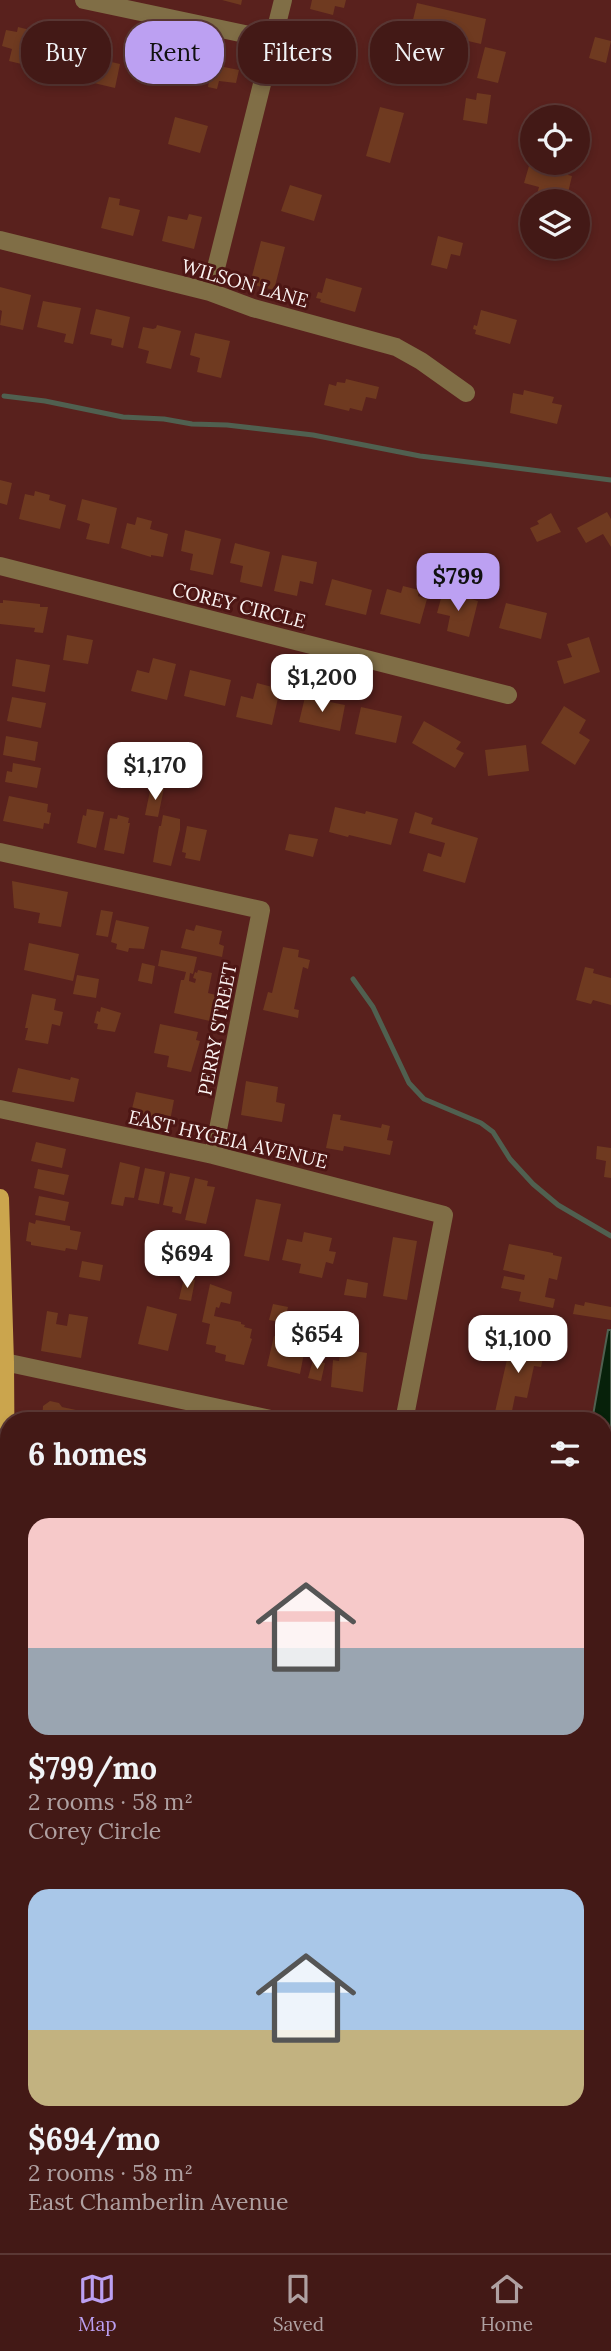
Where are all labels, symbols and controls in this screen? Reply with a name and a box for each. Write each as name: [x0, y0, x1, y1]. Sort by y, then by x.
chip: Buy: [21, 21, 111, 84]
chip: Rent: [125, 21, 224, 84]
chip: Filters: [238, 21, 356, 84]
chip: New: [370, 21, 468, 84]
map controls: [520, 105, 590, 259]
button: locate: [520, 105, 590, 175]
button: layers: [520, 189, 590, 259]
street label: WILSON LANE: [179, 253, 311, 313]
pin: $799: [417, 554, 499, 613]
text: $799: [433, 561, 483, 590]
street label: COREY CIRCLE: [170, 577, 308, 633]
pin: $1,200: [265, 654, 379, 714]
text: $1,200: [287, 662, 357, 691]
pin: $1,170: [98, 742, 212, 802]
text: $1,170: [123, 750, 187, 779]
street label: PERRY STREET: [192, 961, 242, 1097]
street label: EAST HYGEIA AVENUE: [126, 1104, 330, 1174]
pin: $694: [146, 1230, 228, 1290]
text: $694: [161, 1238, 213, 1267]
pin: $654: [276, 1312, 358, 1371]
pin: $1,100: [461, 1316, 575, 1375]
text: $654: [291, 1319, 343, 1348]
text: $1,100: [484, 1323, 552, 1352]
text: 6 homes: [28, 1435, 147, 1473]
icon: filters: [546, 1435, 584, 1473]
icon: home: [243, 1564, 369, 1690]
text: $799/mo: [28, 1749, 157, 1787]
text: 2 rooms · 58 m²: [28, 1787, 193, 1816]
text: Corey Circle: [28, 1816, 161, 1845]
icon: home: [243, 1935, 369, 2061]
text: $694/mo: [28, 2120, 160, 2158]
text: 2 rooms · 58 m²: [28, 2158, 193, 2187]
text: East Chamberlin Avenue: [28, 2187, 289, 2216]
tab: Map: [78, 2270, 117, 2336]
tab: Saved: [273, 2270, 324, 2336]
tab: Home: [480, 2270, 533, 2336]

